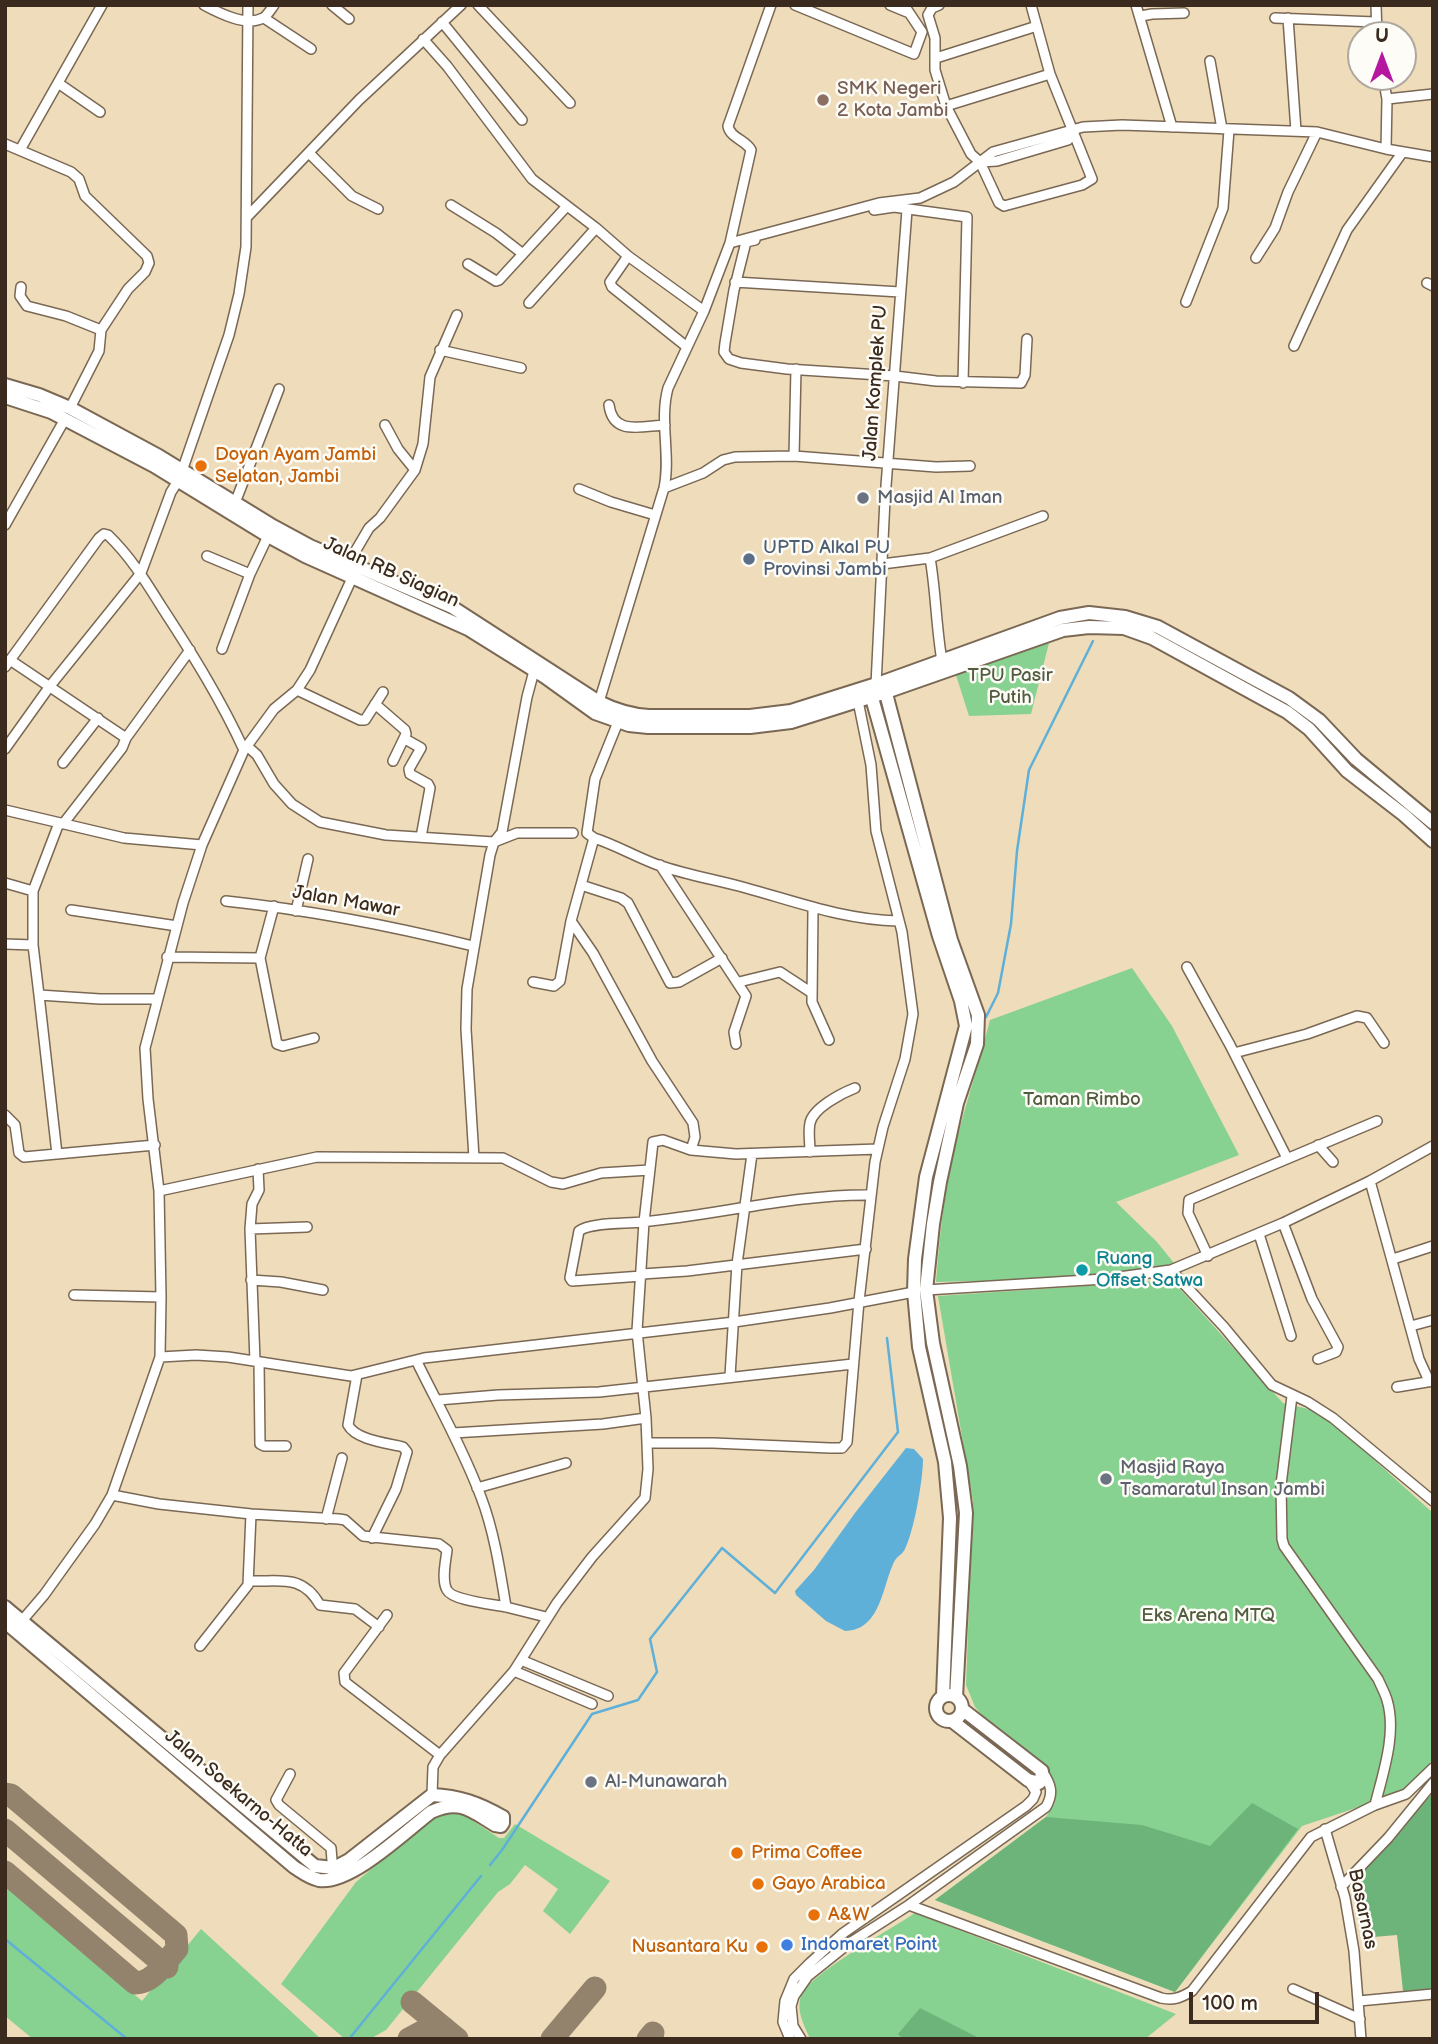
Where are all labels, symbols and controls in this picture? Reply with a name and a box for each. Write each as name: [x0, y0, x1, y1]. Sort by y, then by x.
north arrow: [1347, 21, 1417, 91]
text: U: [1375, 25, 1389, 48]
place label: SMK Negeri 2 Kota Jambi: [837, 78, 948, 122]
marker: SMK Negeri 2 Kota Jambi: [815, 92, 831, 108]
street label: Jalan Komplek PU: [859, 304, 893, 462]
place label: Doyan Ayam Jambi Selatan, Jambi: [215, 444, 376, 488]
marker: Doyan Ayam Jambi Selatan, Jambi: [193, 458, 209, 474]
place label: Masjid Al Iman: [877, 487, 1003, 509]
marker: Masjid Al Iman: [855, 490, 871, 506]
street label: Jalan RB Siagian: [320, 533, 462, 613]
place label: UPTD Alkal PU Provinsi Jambi: [763, 537, 890, 581]
marker: UPTD Alkal PU Provinsi Jambi: [741, 551, 757, 567]
park label: TPU Pasir Putih: [967, 665, 1053, 709]
street label: Jalan Mawar: [291, 881, 401, 923]
park label: Taman Rimbo: [1023, 1089, 1141, 1111]
place label: Ruang Offset Satwa: [1096, 1248, 1203, 1292]
marker: Ruang Offset Satwa: [1074, 1262, 1090, 1278]
place label: Masjid Raya Tsamaratul Insan Jambi: [1120, 1457, 1325, 1501]
marker: Masjid Raya Tsamaratul Insan Jambi: [1098, 1471, 1114, 1487]
park label: Eks Arena MTQ: [1141, 1605, 1275, 1627]
street label: Jalan Soekarno-Hatta: [159, 1725, 317, 1863]
place label: Al-Munawarah: [605, 1771, 727, 1793]
marker: Al-Munawarah: [583, 1774, 599, 1790]
place label: Prima Coffee: [751, 1842, 862, 1864]
marker: Prima Coffee: [729, 1845, 745, 1861]
street label: Basarnas: [1342, 1867, 1382, 1951]
place label: Gayo Arabica: [772, 1873, 886, 1895]
marker: Gayo Arabica: [750, 1876, 766, 1892]
place label: A&W: [828, 1904, 870, 1926]
marker: A&W: [806, 1907, 822, 1923]
place label: Indomaret Point: [801, 1934, 937, 1956]
place label: Nusantara Ku: [631, 1936, 748, 1958]
marker: Indomaret Point: [779, 1937, 795, 1953]
marker: Nusantara Ku: [754, 1939, 770, 1955]
scale bar: [1193, 1978, 1322, 2022]
text: 100 m: [1202, 1991, 1258, 2016]

